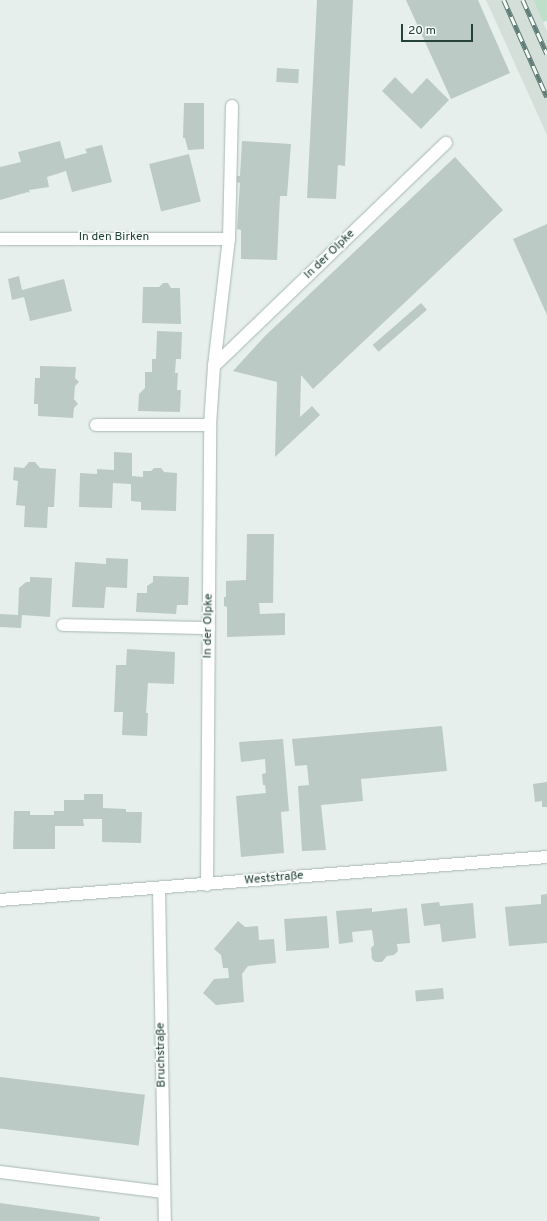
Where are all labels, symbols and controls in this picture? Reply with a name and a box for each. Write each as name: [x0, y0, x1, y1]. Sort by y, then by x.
scale bar: [403, 16, 475, 42]
text: 20 m: [408, 23, 436, 39]
street label: In der Olpke: [302, 227, 358, 283]
street label: In den Birken: [79, 231, 149, 245]
street label: In der Olpke: [201, 593, 217, 659]
street label: Weststraße: [244, 869, 304, 889]
street label: Bruchstraße: [154, 1022, 170, 1088]

